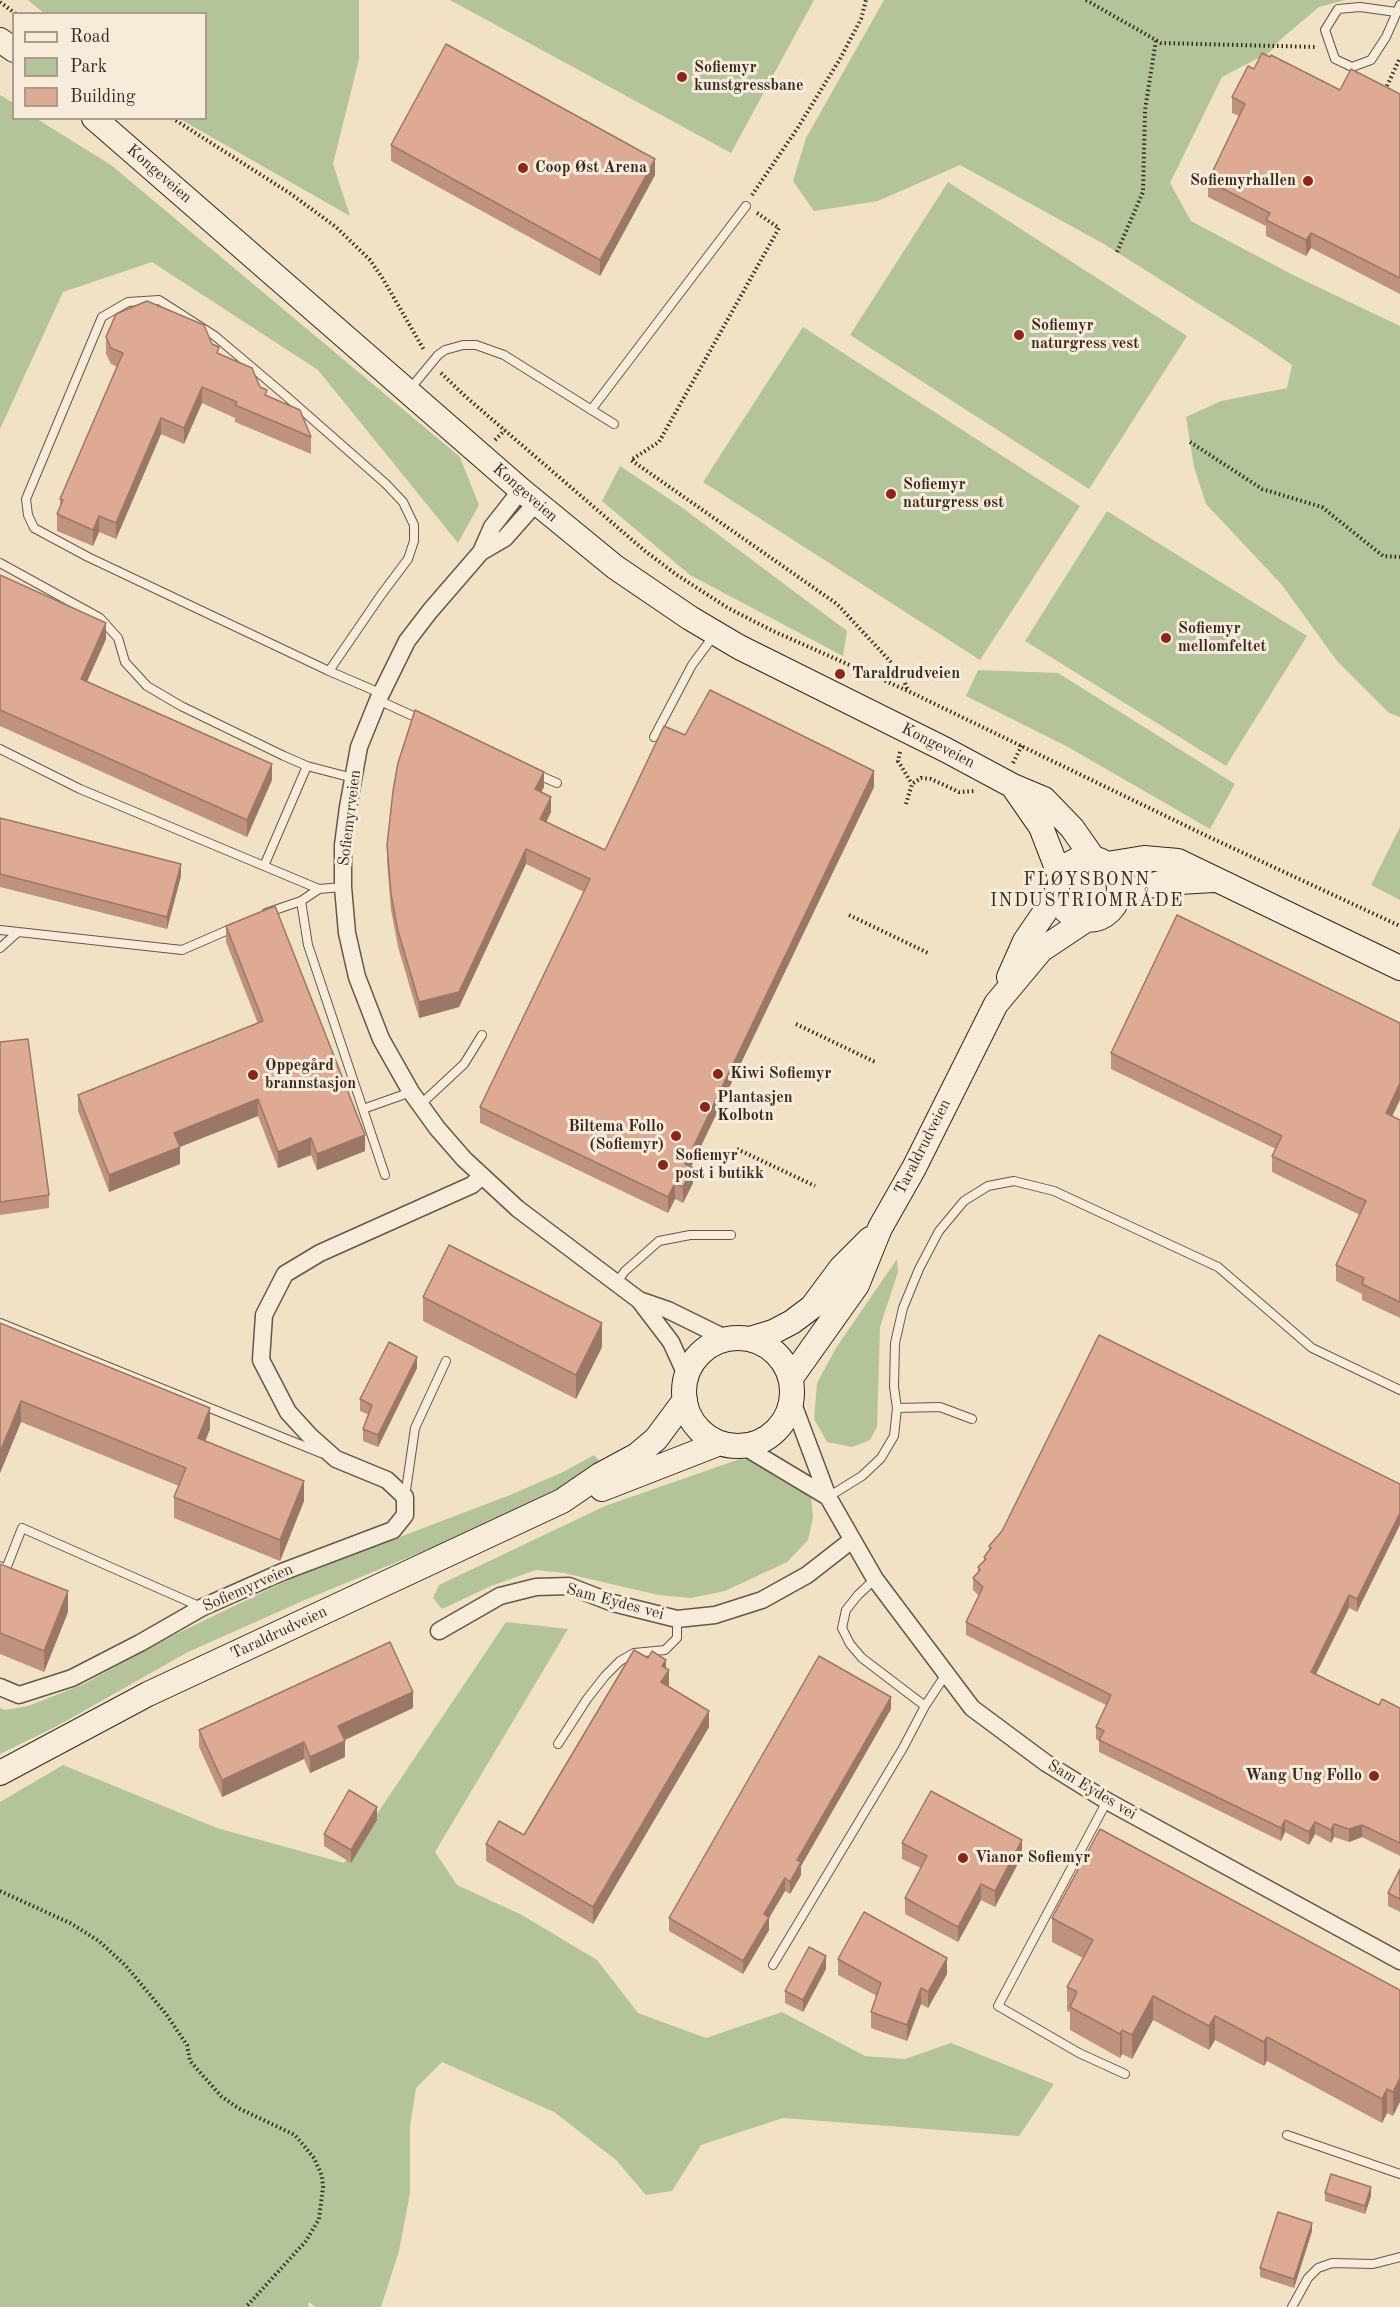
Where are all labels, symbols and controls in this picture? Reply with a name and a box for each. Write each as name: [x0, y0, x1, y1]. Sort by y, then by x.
legend: [12, 12, 207, 120]
text: Road: [70, 28, 110, 46]
text: Park: [70, 58, 107, 76]
place label: Sofiemyr kunstgressbane: [694, 58, 804, 96]
marker: Sofiemyr kunstgressbane: [675, 70, 689, 84]
text: Building: [70, 88, 135, 106]
street label: Kongeveien: [122, 140, 196, 208]
place label: Coop Øst Arena: [535, 158, 647, 178]
marker: Coop Øst Arena: [516, 161, 530, 175]
place label: Sofiemyrhallen: [1190, 171, 1296, 191]
marker: Sofiemyrhallen: [1301, 174, 1315, 188]
place label: Sofiemyr naturgress vest: [1031, 316, 1139, 354]
marker: Sofiemyr naturgress vest: [1012, 328, 1026, 342]
street label: Kongeveien: [488, 459, 562, 527]
place label: Sofiemyr naturgress øst: [903, 475, 1004, 513]
marker: Sofiemyr naturgress øst: [884, 487, 898, 501]
place label: Sofiemyr mellomfeltet: [1178, 619, 1266, 657]
marker: Sofiemyr mellomfeltet: [1159, 631, 1173, 645]
place label: Taraldrudveien: [852, 664, 960, 684]
marker: Taraldrudveien: [833, 667, 847, 681]
street label: Kongeveien: [898, 719, 978, 773]
street label: Sofiemyrveien: [335, 769, 365, 867]
district label: FLØYSBONN INDUSTRIOMRÅDE: [990, 869, 1184, 912]
place label: Oppegård brannstasjon: [265, 1056, 356, 1094]
place label: Kiwi Sofiemyr: [730, 1064, 831, 1084]
marker: Kiwi Sofiemyr: [711, 1067, 725, 1081]
marker: Oppegård brannstasjon: [246, 1068, 260, 1082]
place label: Plantasjen Kolbotn: [717, 1088, 793, 1126]
street label: Taraldrudveien: [891, 1096, 955, 1198]
marker: Plantasjen Kolbotn: [698, 1100, 712, 1114]
place label: Biltema Follo (Sofiemyr): [568, 1117, 664, 1155]
marker: Biltema Follo (Sofiemyr): [669, 1129, 683, 1143]
place label: Sofiemyr post i butikk: [675, 1146, 764, 1184]
marker: Sofiemyr post i butikk: [656, 1158, 670, 1172]
street label: Sofiemyrveien: [200, 1560, 296, 1616]
street label: Sam Eydes vei: [564, 1580, 666, 1624]
street label: Taraldrudveien: [228, 1602, 330, 1664]
street label: Sam Eydes vei: [1044, 1756, 1140, 1824]
place label: Wang Ung Follo: [1245, 1766, 1362, 1786]
marker: Wang Ung Follo: [1367, 1769, 1381, 1783]
place label: Vianor Sofiemyr: [975, 1848, 1090, 1868]
marker: Vianor Sofiemyr: [956, 1851, 970, 1865]

